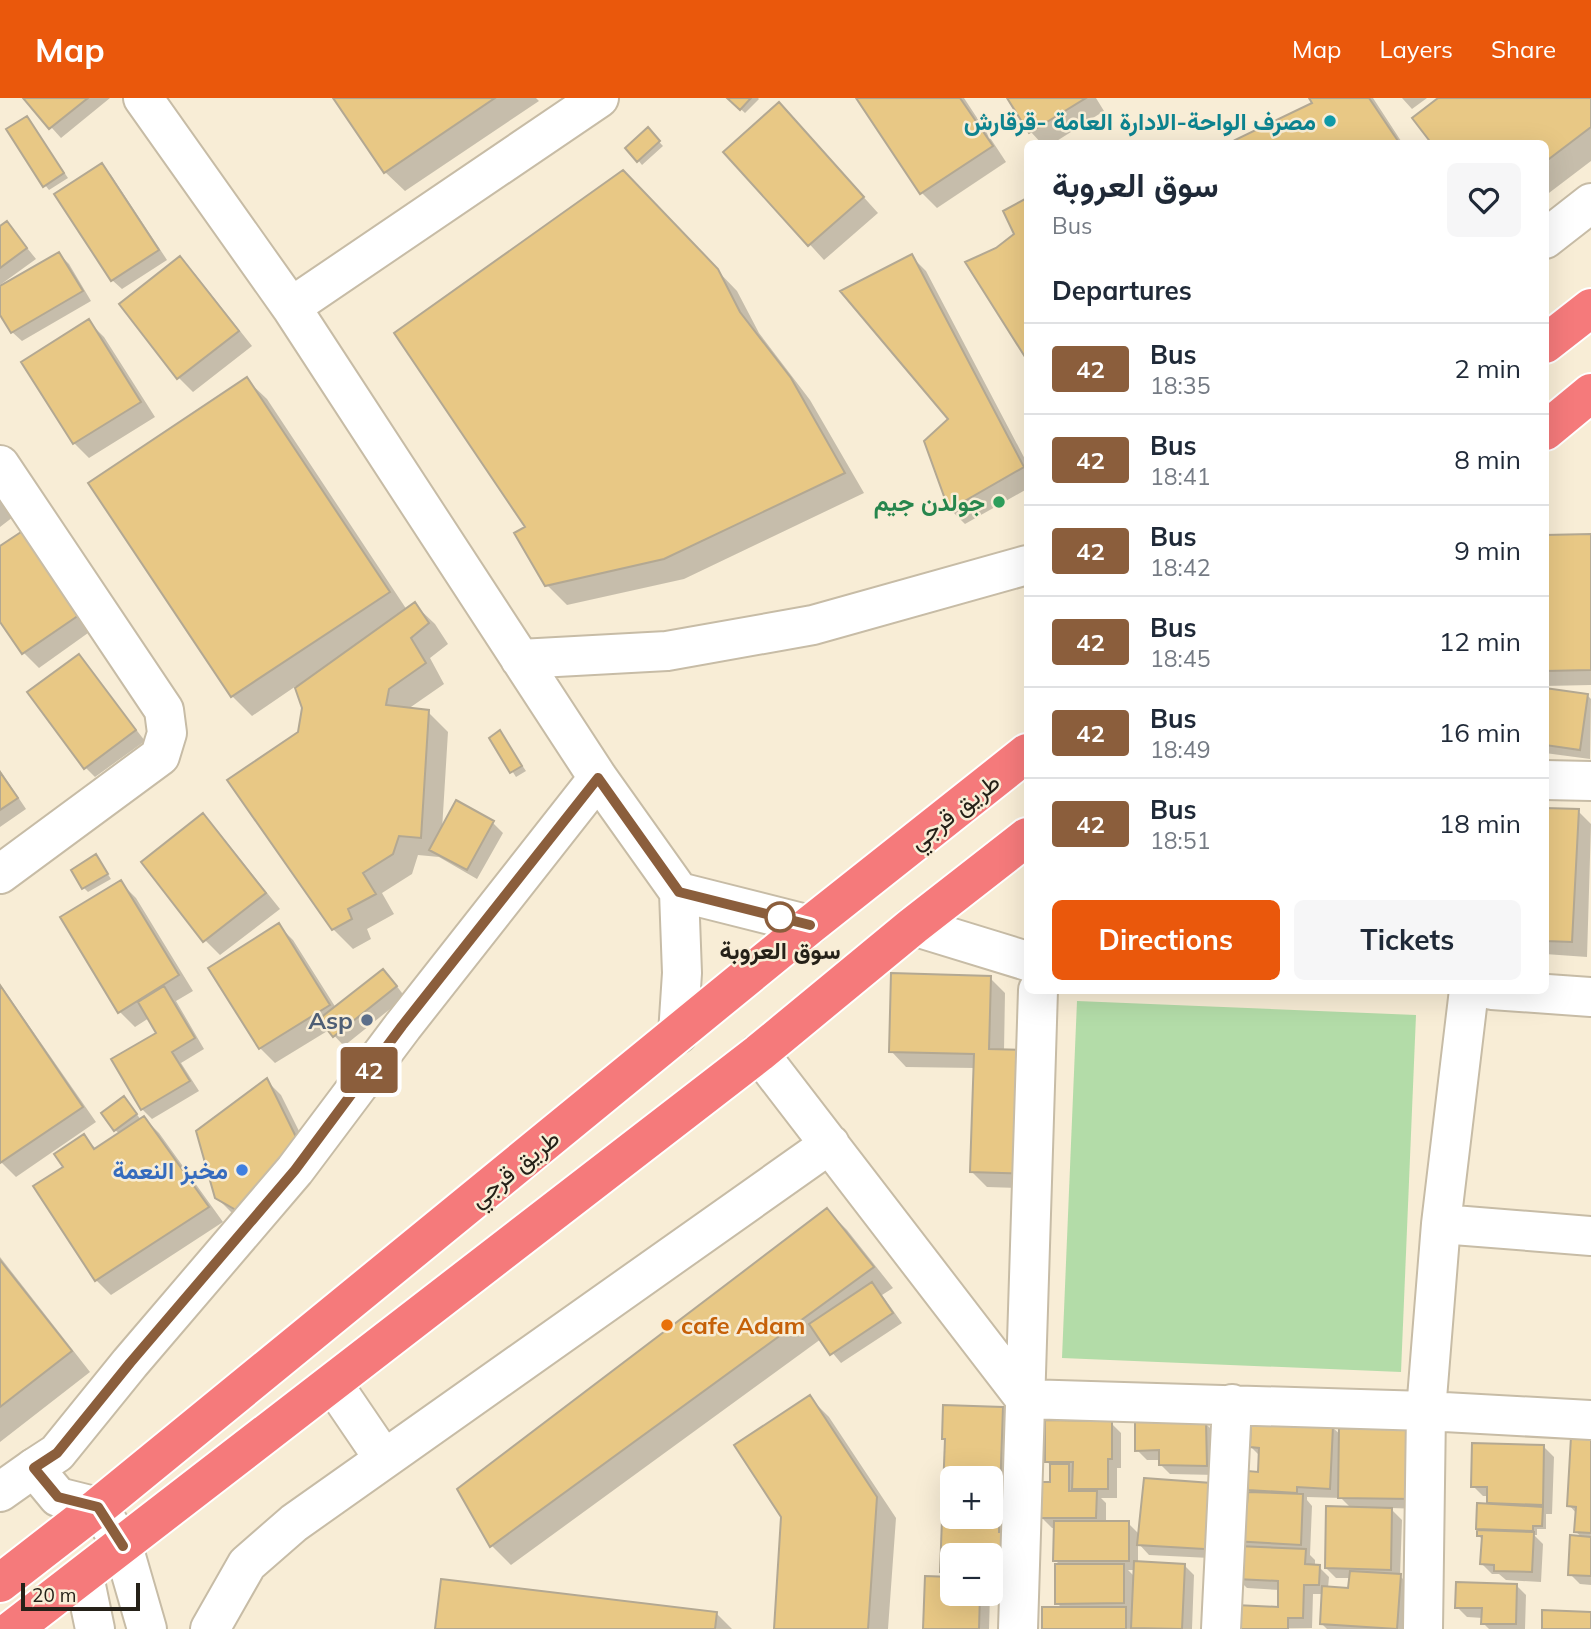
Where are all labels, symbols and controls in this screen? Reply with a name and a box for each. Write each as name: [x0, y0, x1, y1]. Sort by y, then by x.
text: Map: [35, 29, 105, 70]
text: Map: [1292, 34, 1341, 64]
text: Layers: [1379, 34, 1453, 64]
text: Share: [1491, 34, 1556, 64]
place label: مصرف الواحة-الادارة العامة -قرقارش: [964, 106, 1316, 137]
marker: مصرف الواحة-الادارة العامة -قرقارش: [1322, 113, 1338, 129]
button: heart: [1447, 163, 1521, 237]
text: سوق العروبة: [1052, 164, 1219, 205]
text: Bus: [1052, 211, 1092, 240]
text: Departures: [1052, 274, 1192, 307]
text: Bus: [1150, 338, 1196, 371]
text: 2 min: [1454, 352, 1521, 385]
text: 42: [1076, 354, 1105, 384]
text: 18:35: [1150, 371, 1210, 400]
text: Bus: [1150, 429, 1196, 462]
text: 8 min: [1454, 443, 1521, 476]
text: 42: [1076, 445, 1105, 475]
text: 18:41: [1150, 462, 1210, 491]
place label: جولدن جيم: [874, 487, 985, 519]
marker: جولدن جيم: [991, 494, 1007, 510]
text: Bus: [1150, 520, 1196, 553]
text: 9 min: [1454, 534, 1521, 567]
text: 42: [1076, 536, 1105, 566]
text: 18:42: [1150, 553, 1210, 582]
text: Bus: [1150, 611, 1196, 644]
text: 12 min: [1439, 625, 1521, 658]
text: 42: [1076, 627, 1105, 657]
text: 18:45: [1150, 644, 1210, 673]
text: Bus: [1150, 702, 1196, 735]
text: 16 min: [1439, 716, 1521, 749]
text: 42: [1076, 718, 1105, 748]
text: 18:49: [1150, 735, 1210, 764]
street label: طريق قرجي: [903, 766, 1009, 860]
text: Bus: [1150, 793, 1196, 826]
text: 18 min: [1439, 807, 1521, 840]
text: 42: [1076, 809, 1105, 839]
text: 18:51: [1150, 826, 1210, 855]
button: Directions: [1052, 900, 1280, 980]
button: Tickets: [1294, 900, 1521, 980]
marker: سوق العروبة: [765, 902, 795, 932]
place label: سوق العروبة: [719, 935, 841, 966]
place label: Asp: [308, 1005, 353, 1035]
marker: Asp: [359, 1012, 375, 1028]
line badge: 42: [338, 1047, 400, 1093]
text: 42: [355, 1055, 383, 1085]
street label: طريق قرجي: [463, 1123, 568, 1217]
place label: مخبز النعمة: [112, 1155, 228, 1186]
marker: مخبز النعمة: [234, 1162, 250, 1178]
place label: cafe Adam: [681, 1310, 805, 1340]
marker: cafe Adam: [659, 1317, 675, 1333]
map controls: [940, 1466, 1003, 1606]
button: +: [940, 1466, 1003, 1529]
button: −: [940, 1543, 1003, 1606]
scale bar: [21, 1580, 140, 1612]
text: 20 m: [32, 1583, 76, 1607]

